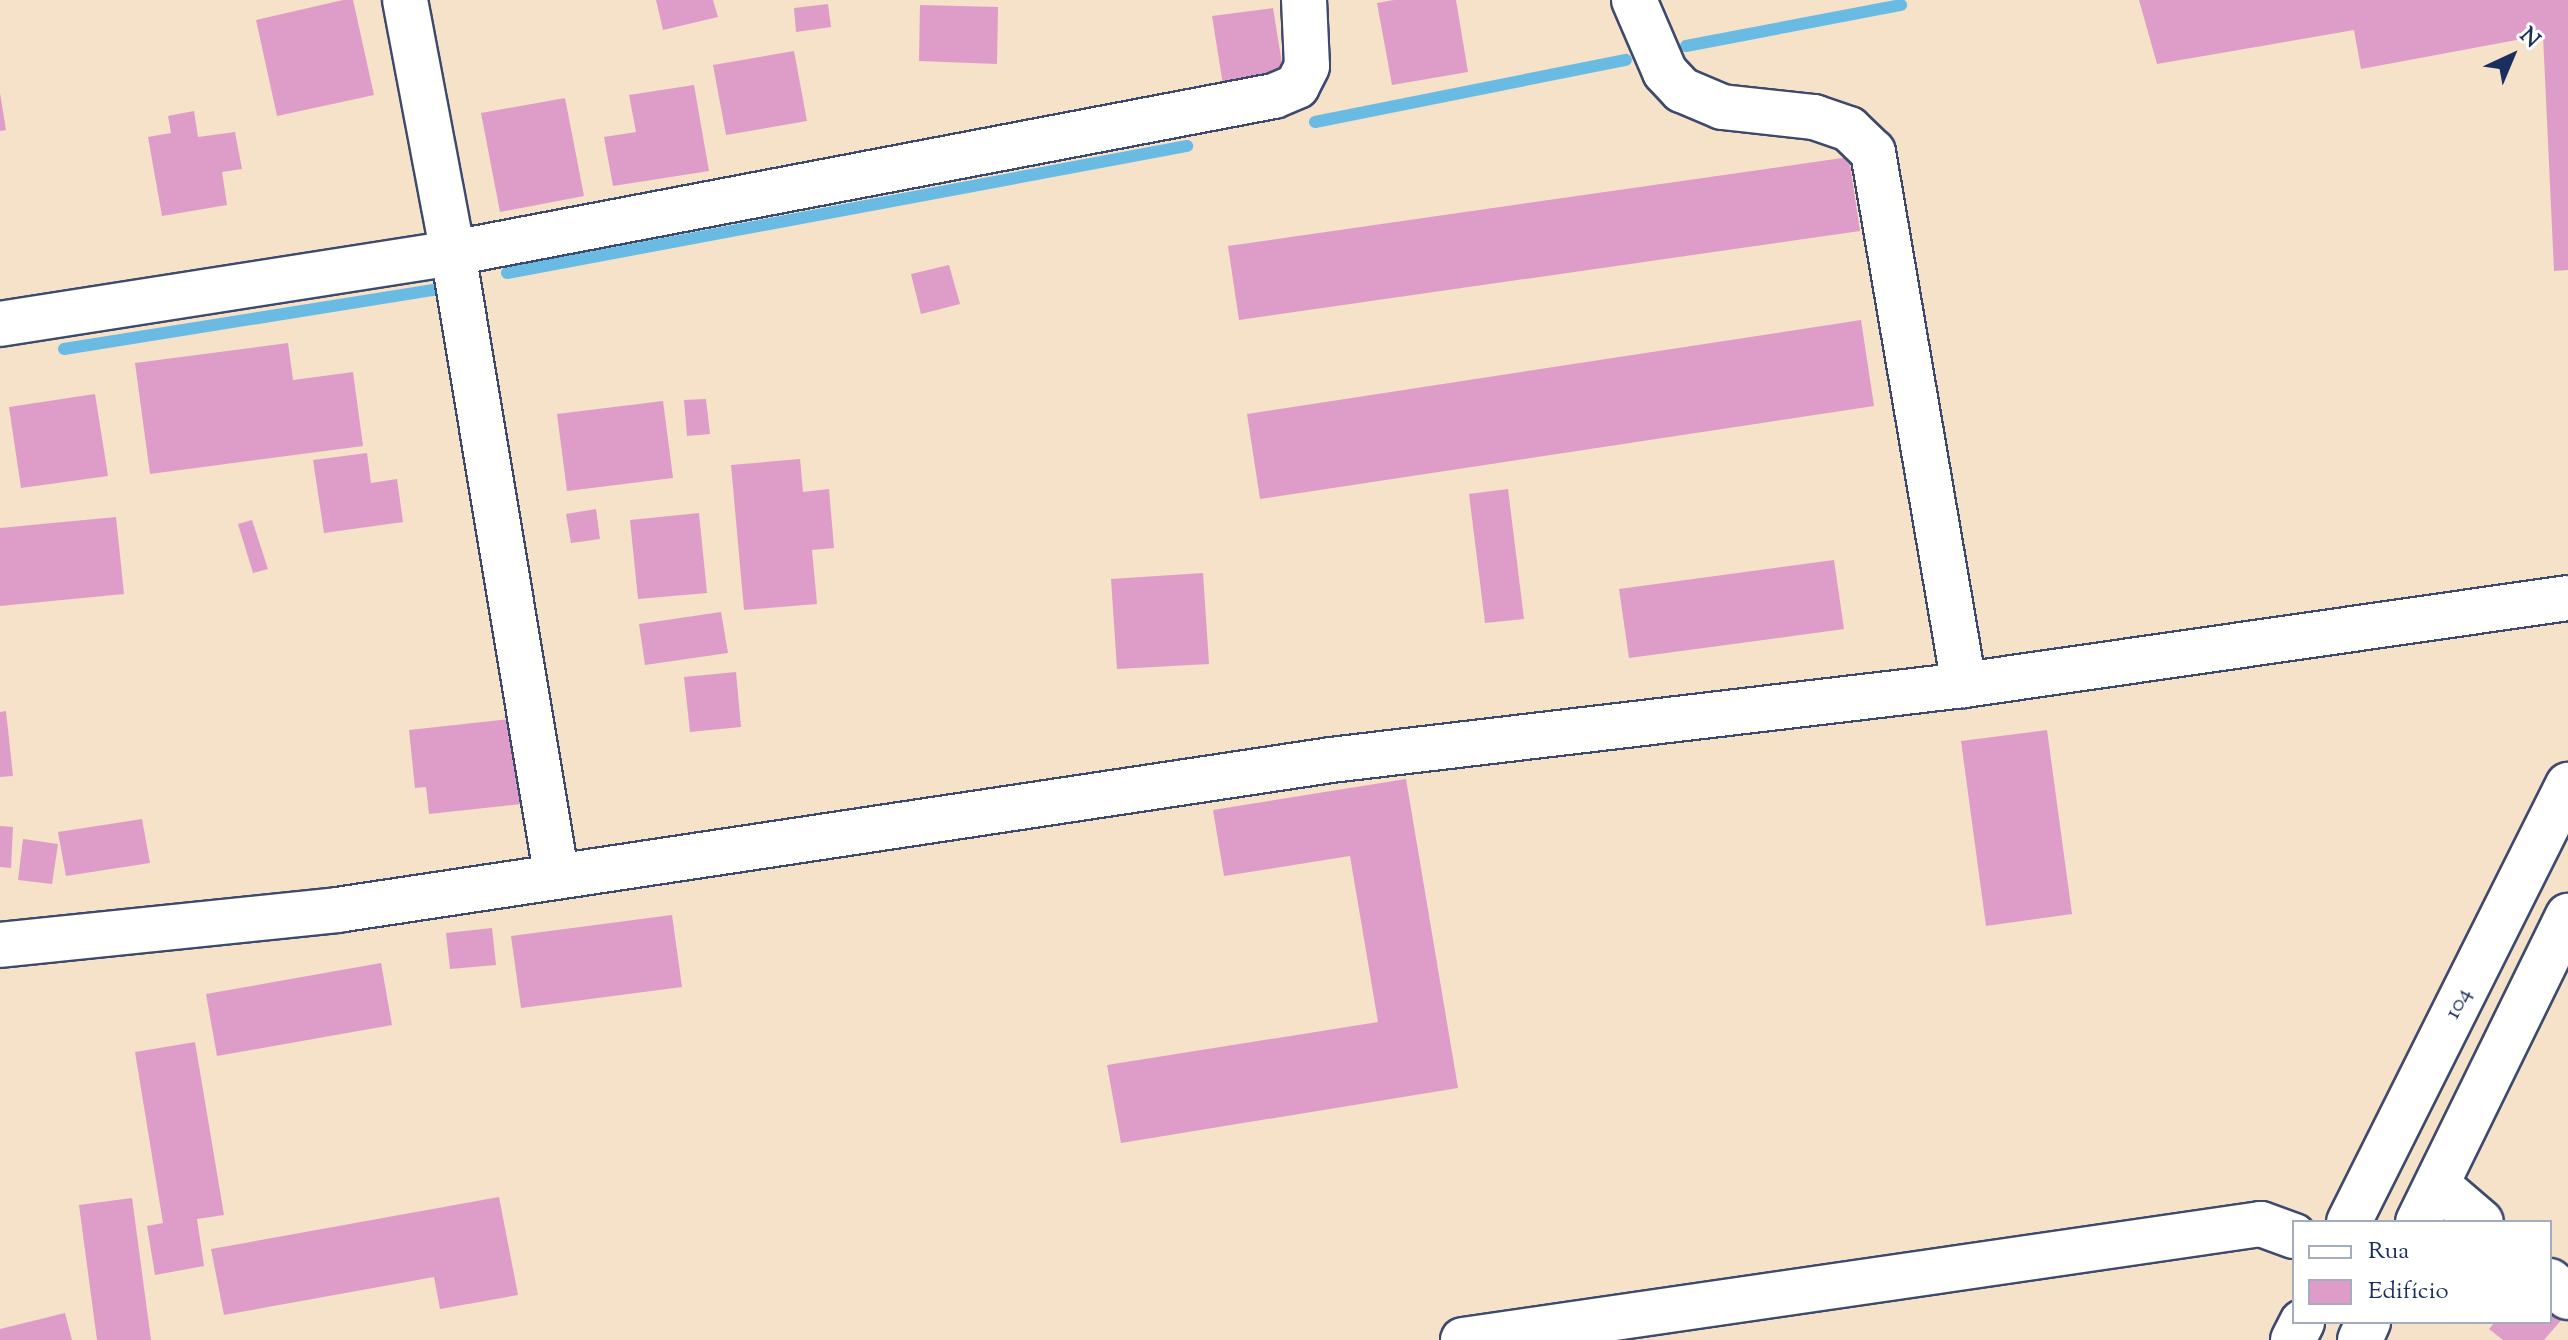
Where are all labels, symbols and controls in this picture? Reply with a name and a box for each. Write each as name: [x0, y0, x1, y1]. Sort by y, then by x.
north arrow: [2472, 16, 2552, 96]
text: N: [2511, 21, 2546, 56]
street label: 104: [2439, 983, 2479, 1025]
legend: [2292, 1220, 2552, 1324]
text: Rua: [2368, 1235, 2409, 1269]
text: Edifício: [2368, 1275, 2449, 1309]

